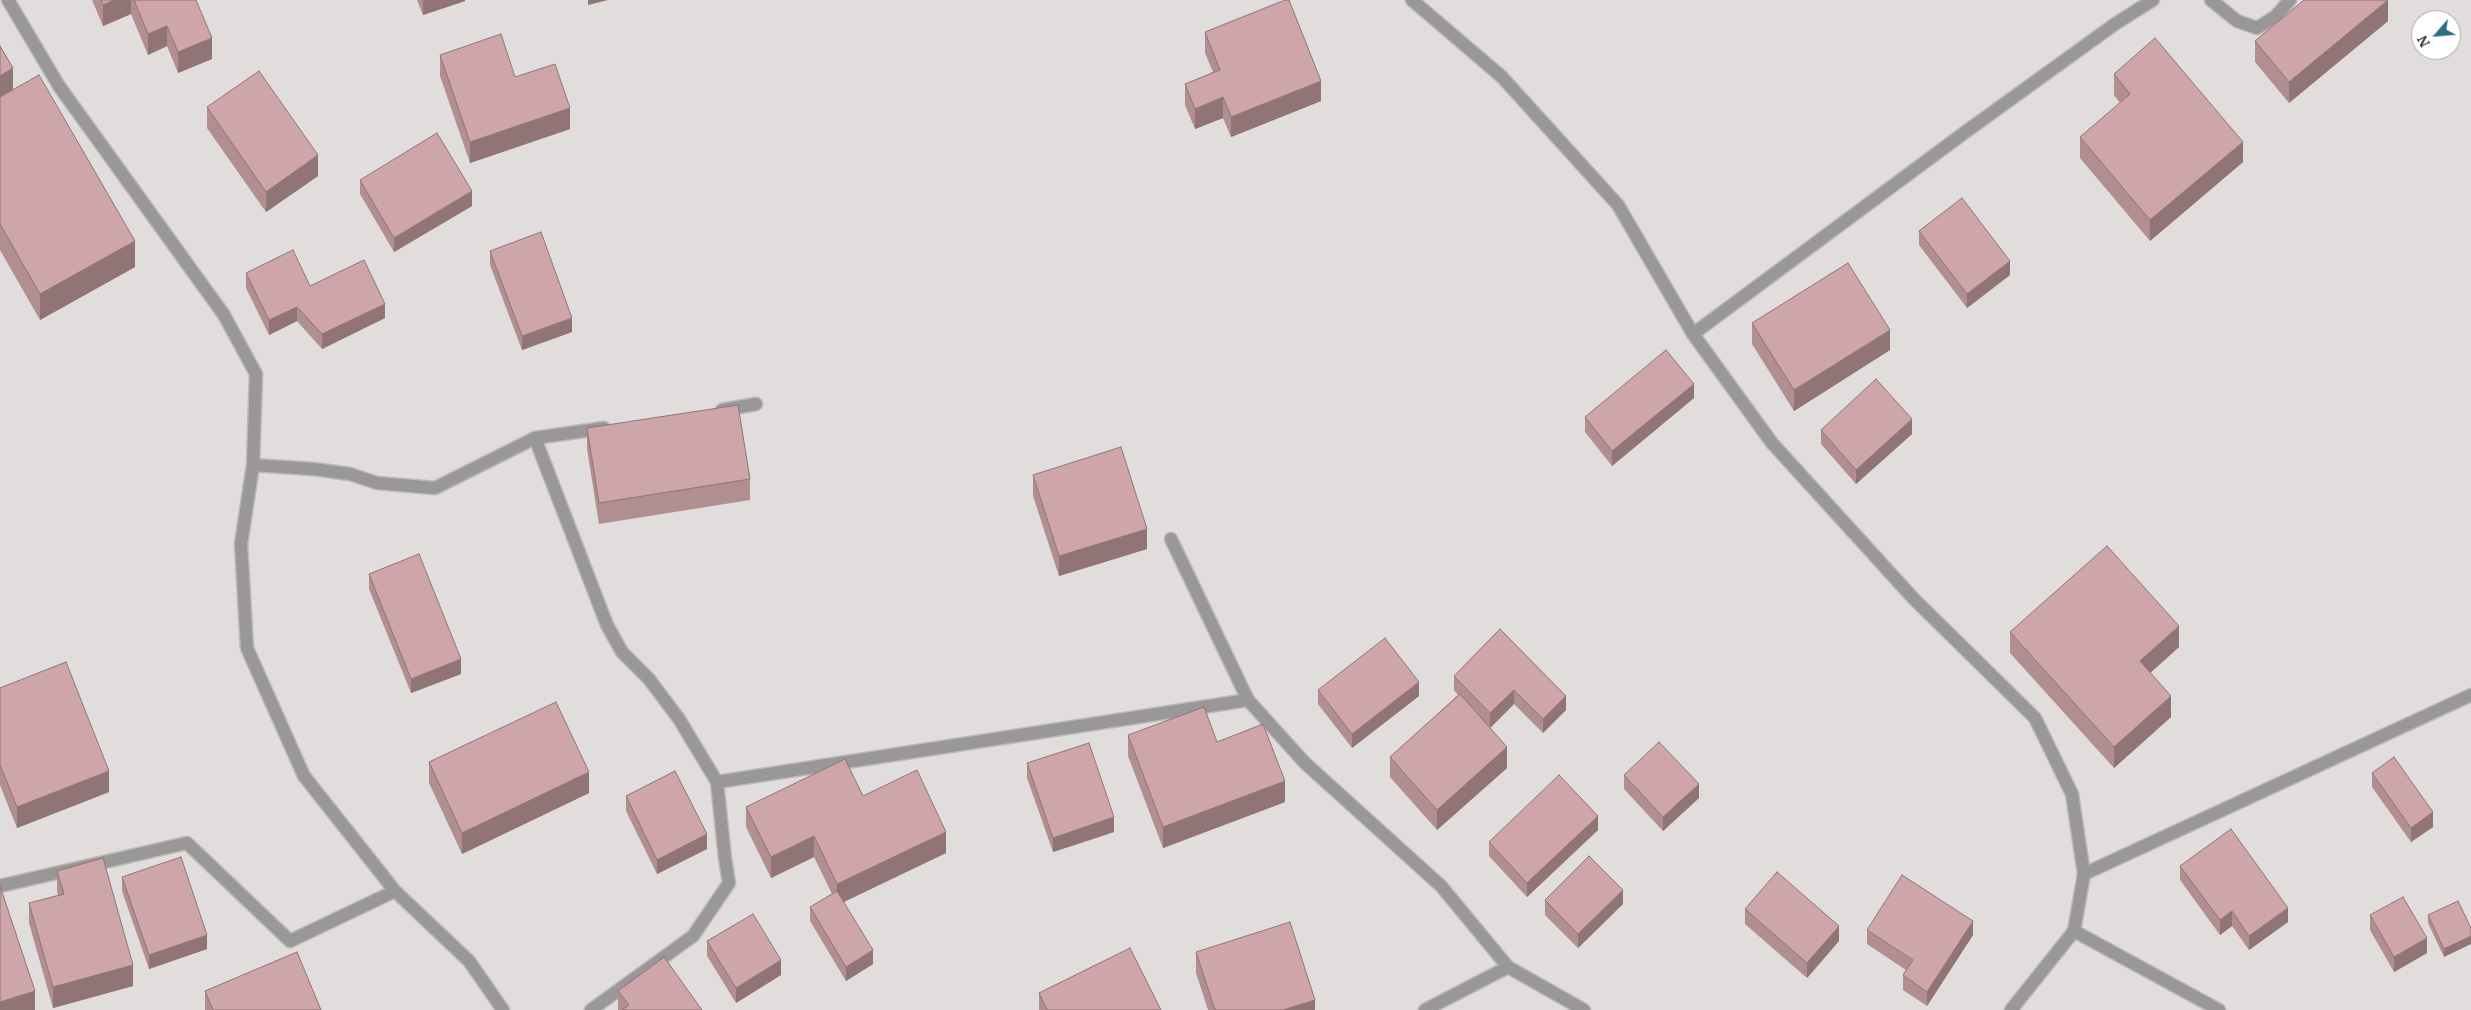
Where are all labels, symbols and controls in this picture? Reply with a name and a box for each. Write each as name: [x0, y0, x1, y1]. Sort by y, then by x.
north arrow: [2411, 10, 2461, 60]
text: N: [2412, 33, 2434, 51]

